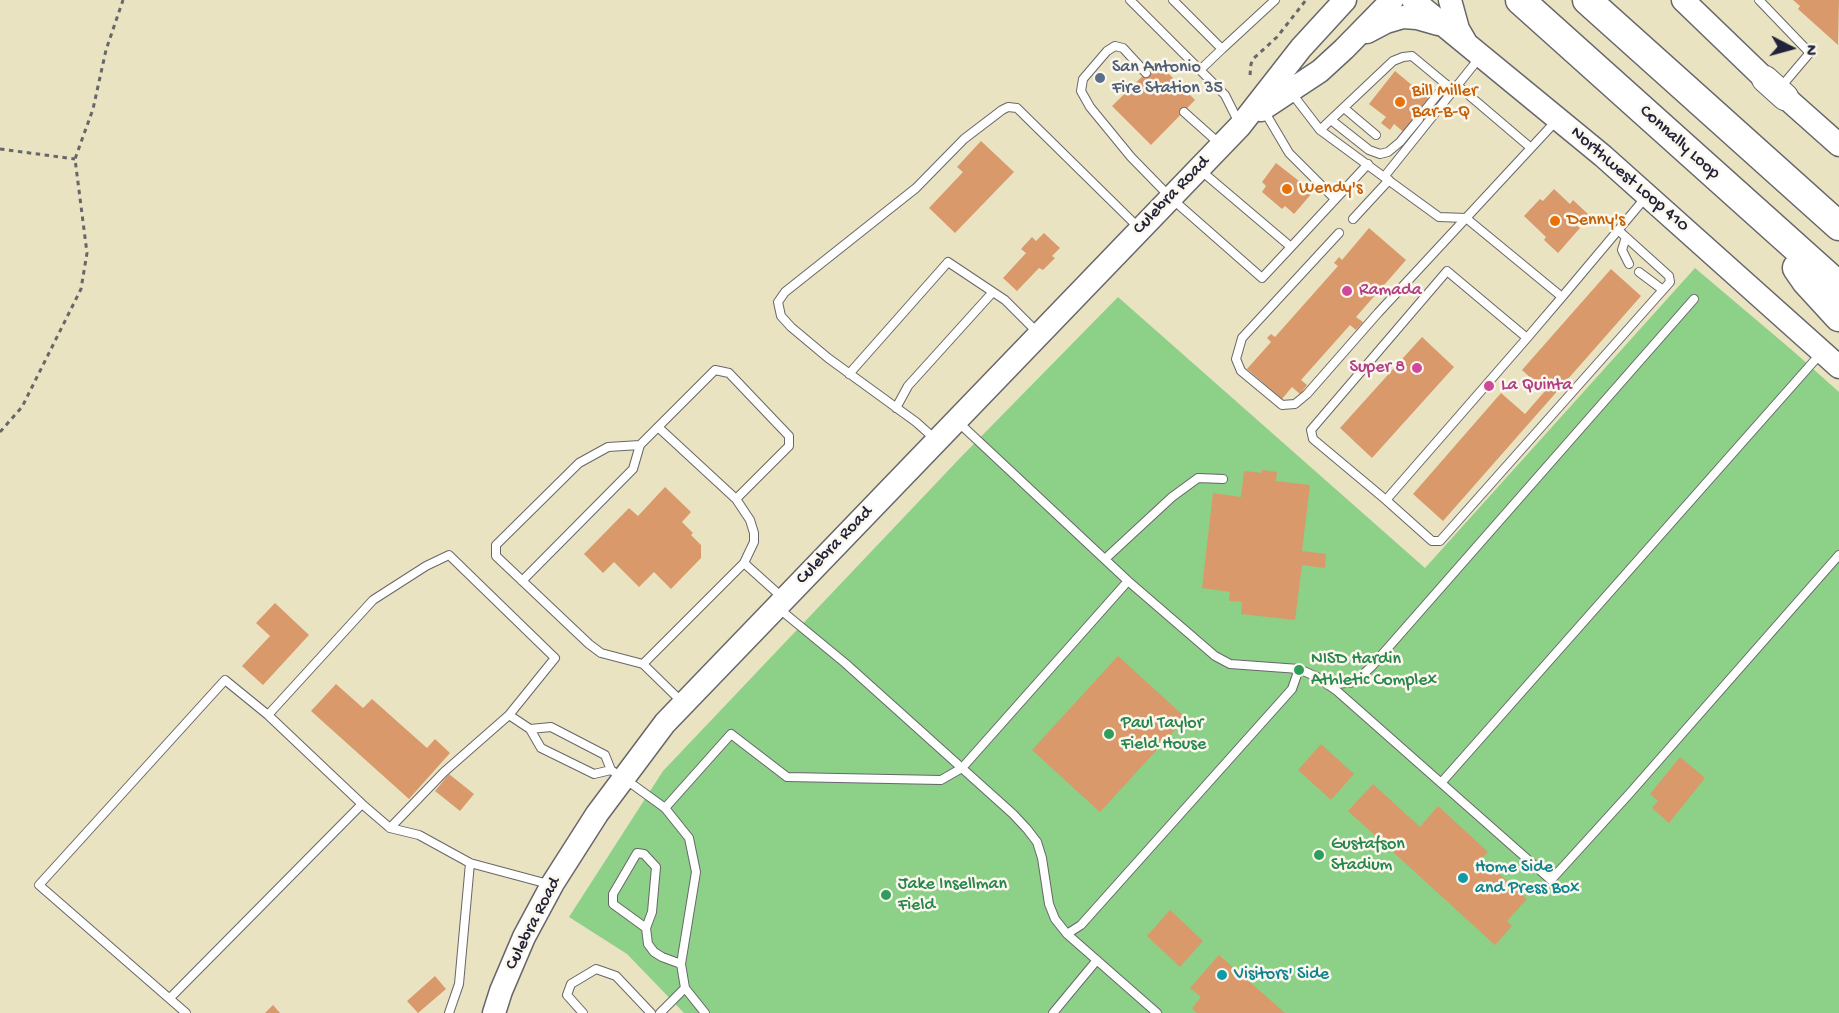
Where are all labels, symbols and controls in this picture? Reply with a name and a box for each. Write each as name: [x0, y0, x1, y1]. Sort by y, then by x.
north arrow: [1761, 18, 1821, 78]
text: N: [1799, 44, 1819, 56]
place label: San Antonio Fire Station 35: [1112, 57, 1223, 100]
marker: San Antonio Fire Station 35: [1093, 71, 1107, 85]
place label: Bill Miller Bar-B-Q: [1412, 81, 1477, 124]
marker: Bill Miller Bar-B-Q: [1393, 95, 1407, 109]
street label: Connally Loop: [1634, 101, 1724, 185]
street label: Northwest Loop 410: [1565, 123, 1693, 237]
street label: Culebra Road: [1129, 152, 1215, 240]
place label: Wendy's: [1299, 178, 1363, 200]
marker: Wendy's: [1280, 182, 1294, 196]
place label: Denny's: [1567, 210, 1625, 232]
marker: Denny's: [1548, 214, 1562, 228]
place label: Ramada: [1359, 280, 1422, 302]
marker: Ramada: [1340, 284, 1354, 298]
place label: Super 8: [1350, 357, 1405, 379]
marker: Super 8: [1410, 361, 1424, 375]
place label: La Quinta: [1501, 375, 1572, 397]
marker: La Quinta: [1482, 379, 1496, 393]
street label: Culebra Road: [792, 502, 878, 590]
place label: NISD Hardin Athletic Complex: [1311, 649, 1437, 692]
marker: NISD Hardin Athletic Complex: [1292, 663, 1306, 677]
place label: Paul Taylor Field House: [1121, 713, 1206, 756]
marker: Paul Taylor Field House: [1102, 727, 1116, 741]
place label: Gustafson Stadium: [1331, 834, 1405, 876]
marker: Gustafson Stadium: [1312, 848, 1326, 862]
place label: Home Side and Press Box: [1475, 857, 1579, 900]
marker: Home Side and Press Box: [1456, 871, 1470, 885]
street label: Culebra Road: [501, 874, 567, 974]
place label: Jake Insellman Field: [898, 874, 1007, 916]
marker: Jake Insellman Field: [879, 888, 893, 902]
place label: Visitors' Side: [1234, 964, 1329, 986]
marker: Visitors' Side: [1215, 968, 1229, 982]

